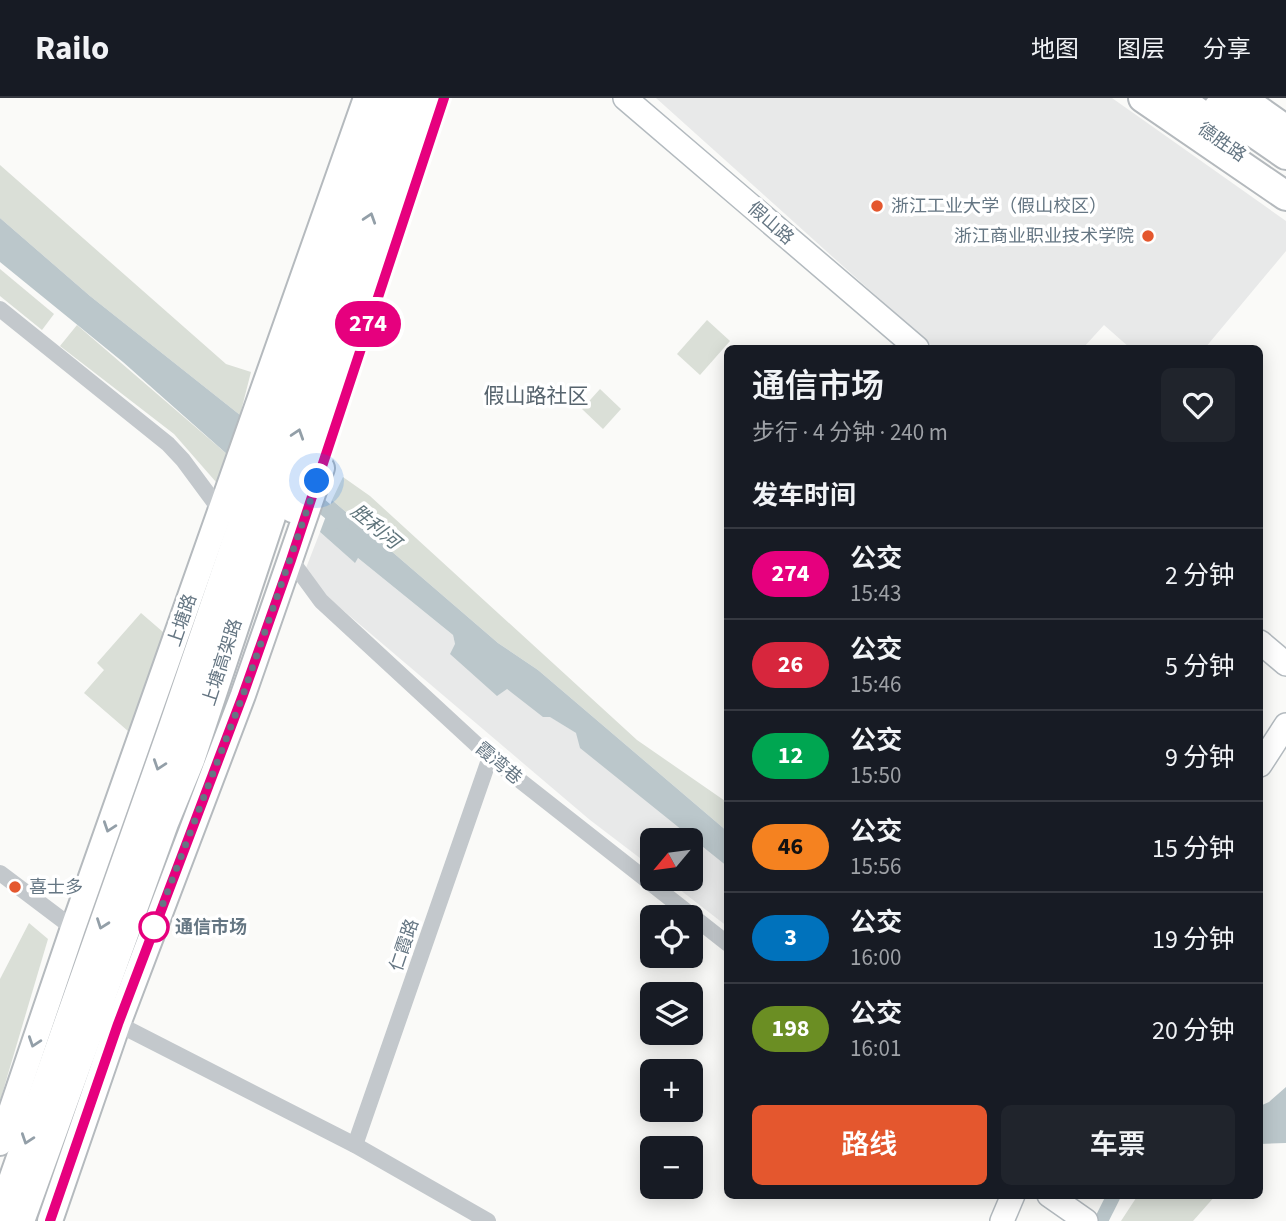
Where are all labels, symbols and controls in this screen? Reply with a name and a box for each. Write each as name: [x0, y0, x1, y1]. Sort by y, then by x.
text: Railo: [35, 25, 109, 72]
text: 地图: [1031, 32, 1079, 67]
text: 图层: [1117, 32, 1165, 67]
text: 分享: [1203, 32, 1251, 67]
street label: 德胜路: [1192, 117, 1251, 168]
place label: 浙江工业大学（假山校区）: [891, 194, 1107, 219]
street label: 假山路: [742, 196, 799, 251]
marker: 浙江工业大学（假山校区）: [869, 198, 885, 214]
one-way arrow: [362, 213, 376, 225]
place label: 浙江商业职业技术学院: [954, 224, 1134, 249]
marker: 浙江商业职业技术学院: [1140, 228, 1156, 244]
line badge: 274: [328, 301, 408, 347]
text: 274: [349, 306, 387, 341]
text: 通信市场: [752, 363, 884, 410]
button: heart: [1161, 368, 1235, 442]
district label: 假山路社区: [484, 381, 589, 411]
text: 步行 · 4 分钟 · 240 m: [752, 416, 948, 449]
one-way arrow: [290, 429, 304, 441]
your location: [299, 463, 334, 498]
text: 发车时间: [752, 477, 856, 514]
water label: 胜利河: [345, 498, 409, 558]
text: 公交: [850, 540, 902, 577]
text: 274: [771, 556, 810, 591]
text: 2 分钟: [1165, 557, 1235, 594]
text: 15:43: [850, 577, 901, 610]
street label: 上塘路: [162, 591, 203, 650]
street label: 上塘高架路: [197, 615, 248, 709]
text: 公交: [850, 631, 902, 668]
text: 26: [778, 647, 803, 682]
text: 5 分钟: [1165, 648, 1235, 685]
text: 15:46: [850, 668, 901, 701]
text: 公交: [850, 722, 902, 759]
street label: 霞湾巷: [470, 736, 527, 790]
text: 12: [778, 738, 803, 773]
text: 9 分钟: [1165, 739, 1235, 776]
one-way arrow: [153, 758, 167, 771]
text: 15:50: [850, 759, 901, 792]
text: 公交: [850, 813, 902, 850]
one-way arrow: [103, 820, 117, 832]
north arrow: [640, 828, 704, 891]
map controls: [640, 828, 703, 1199]
text: 46: [778, 829, 803, 864]
text: 15 分钟: [1152, 830, 1235, 867]
text: 15:56: [850, 850, 901, 883]
place label: 喜士多: [29, 875, 83, 900]
marker: 喜士多: [7, 879, 23, 895]
text: 公交: [850, 904, 902, 941]
button: locate: [640, 905, 703, 968]
marker: 通信市场: [139, 912, 169, 942]
place label: 通信市场: [175, 915, 247, 940]
street label: 仁霞路: [384, 916, 425, 975]
one-way arrow: [96, 918, 110, 930]
text: 3: [784, 920, 797, 955]
text: 19 分钟: [1152, 921, 1235, 958]
text: 16:00: [850, 941, 901, 974]
button: layers: [640, 982, 703, 1045]
text: 公交: [850, 995, 902, 1032]
text: 198: [771, 1011, 810, 1046]
text: 20 分钟: [1152, 1012, 1235, 1049]
text: 16:01: [850, 1032, 901, 1065]
one-way arrow: [28, 1035, 42, 1048]
button: +: [640, 1059, 703, 1122]
button: 路线: [752, 1105, 987, 1185]
button: 车票: [1001, 1105, 1235, 1185]
one-way arrow: [21, 1132, 35, 1145]
button: −: [640, 1136, 703, 1199]

